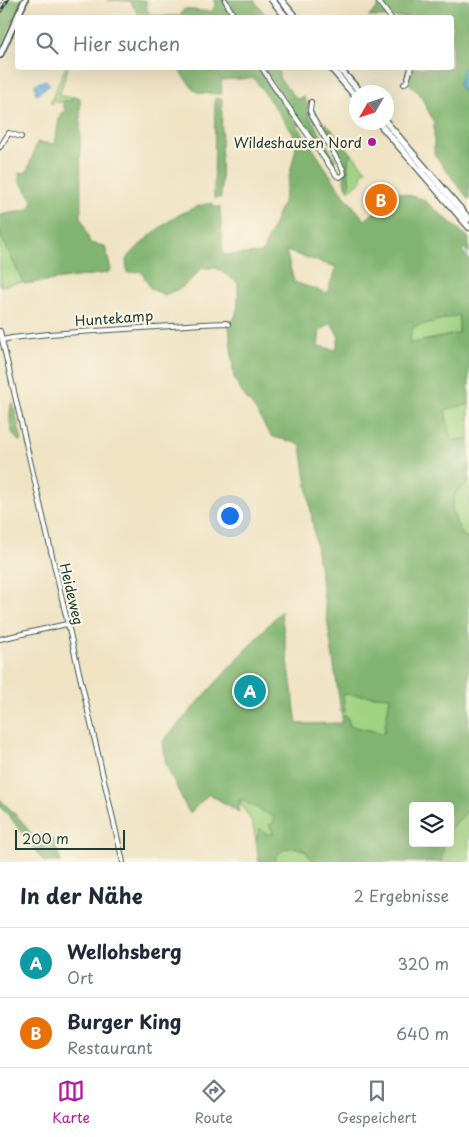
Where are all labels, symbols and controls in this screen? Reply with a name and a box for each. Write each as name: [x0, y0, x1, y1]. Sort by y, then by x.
search box: [15, 15, 454, 70]
icon: search: [33, 29, 61, 57]
text: Hier suchen: [73, 29, 180, 57]
north arrow: [349, 85, 394, 130]
place label: Wildeshausen Nord: [234, 132, 362, 153]
marker: Wildeshausen Nord: [366, 136, 378, 148]
pin: B: [365, 181, 397, 219]
street label: Huntekamp: [74, 305, 154, 331]
your location: [217, 503, 243, 529]
street label: Heideweg: [55, 561, 89, 627]
pin: A: [234, 672, 266, 710]
map controls: [409, 802, 454, 847]
button: layers: [409, 802, 454, 847]
scale bar: [15, 827, 125, 850]
text: 200 m: [22, 828, 69, 849]
text: In der Nähe: [20, 879, 142, 911]
text: 2 Ergebnisse: [354, 883, 449, 907]
text: Wellohsberg: [67, 937, 182, 965]
text: A: [30, 951, 42, 975]
text: 320 m: [398, 951, 449, 975]
text: Ort: [67, 965, 94, 989]
text: Burger King: [67, 1007, 181, 1035]
text: B: [31, 1021, 41, 1045]
text: 640 m: [396, 1021, 449, 1045]
text: Restaurant: [67, 1035, 153, 1059]
tab: Karte: [52, 1077, 90, 1128]
tab: Route: [194, 1077, 233, 1128]
tab: Gespeichert: [337, 1077, 417, 1128]

